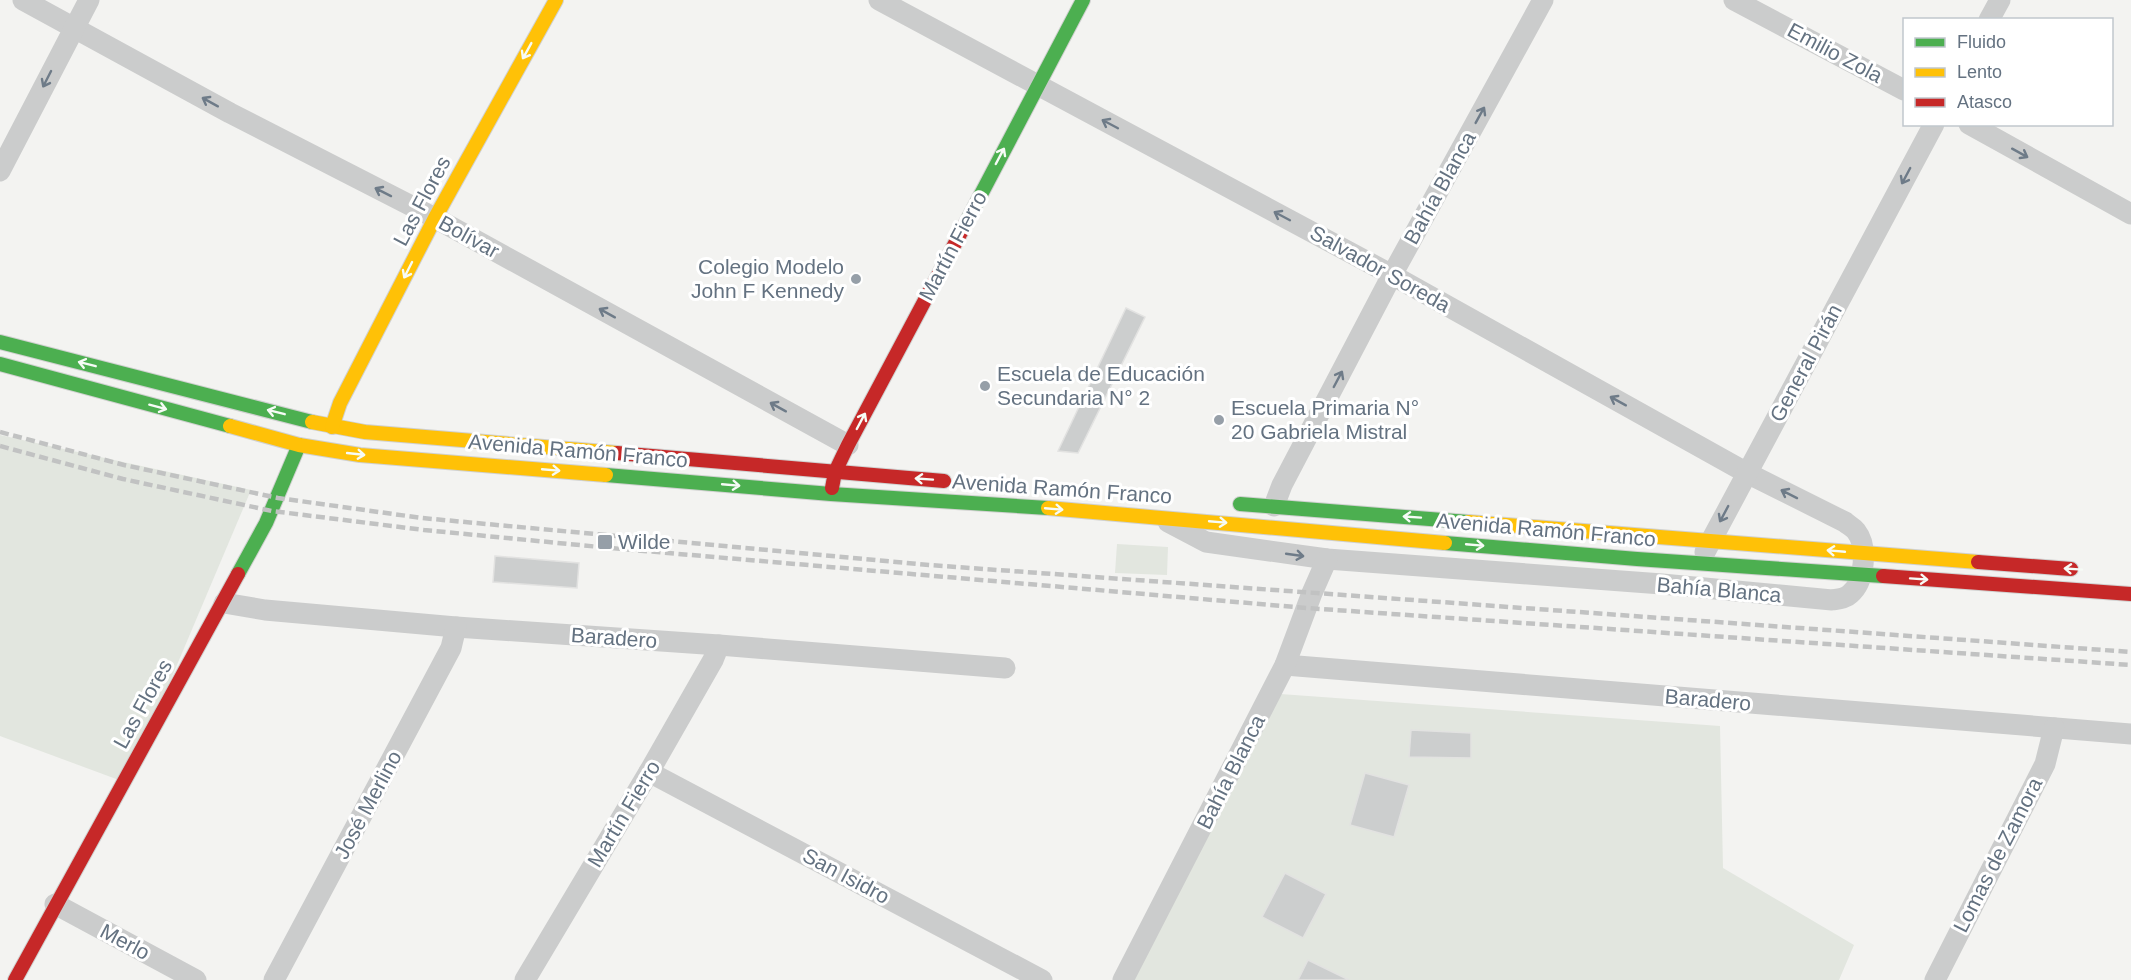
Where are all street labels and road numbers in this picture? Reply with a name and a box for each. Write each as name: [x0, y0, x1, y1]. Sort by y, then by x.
street label: Emilio Zola: [1784, 18, 1887, 87]
street label: Bahía Blanca: [1399, 127, 1480, 248]
street label: Las Flores: [388, 152, 455, 249]
street label: Martín Fierro: [914, 187, 991, 304]
street label: Bolívar: [435, 211, 503, 262]
street label: Salvador Soreda: [1306, 221, 1455, 317]
street label: General Pirán: [1765, 300, 1846, 425]
street label: Avenida Ramón Franco: [467, 429, 689, 472]
street label: Avenida Ramón Franco: [951, 469, 1173, 508]
street label: Avenida Ramón Franco: [1435, 508, 1657, 551]
street label: Bahía Blanca: [1656, 573, 1783, 606]
street label: Baradero: [570, 623, 658, 652]
street label: Las Flores: [109, 655, 176, 752]
street label: Baradero: [1664, 684, 1752, 715]
street label: Bahía Blanca: [1192, 711, 1269, 833]
street label: José Merlino: [329, 747, 406, 863]
street label: Martín Fierro: [583, 756, 664, 871]
street label: Lomas de Zamora: [1949, 773, 2047, 936]
street label: San Isidro: [799, 843, 893, 908]
street label: Merlo: [97, 919, 154, 964]

